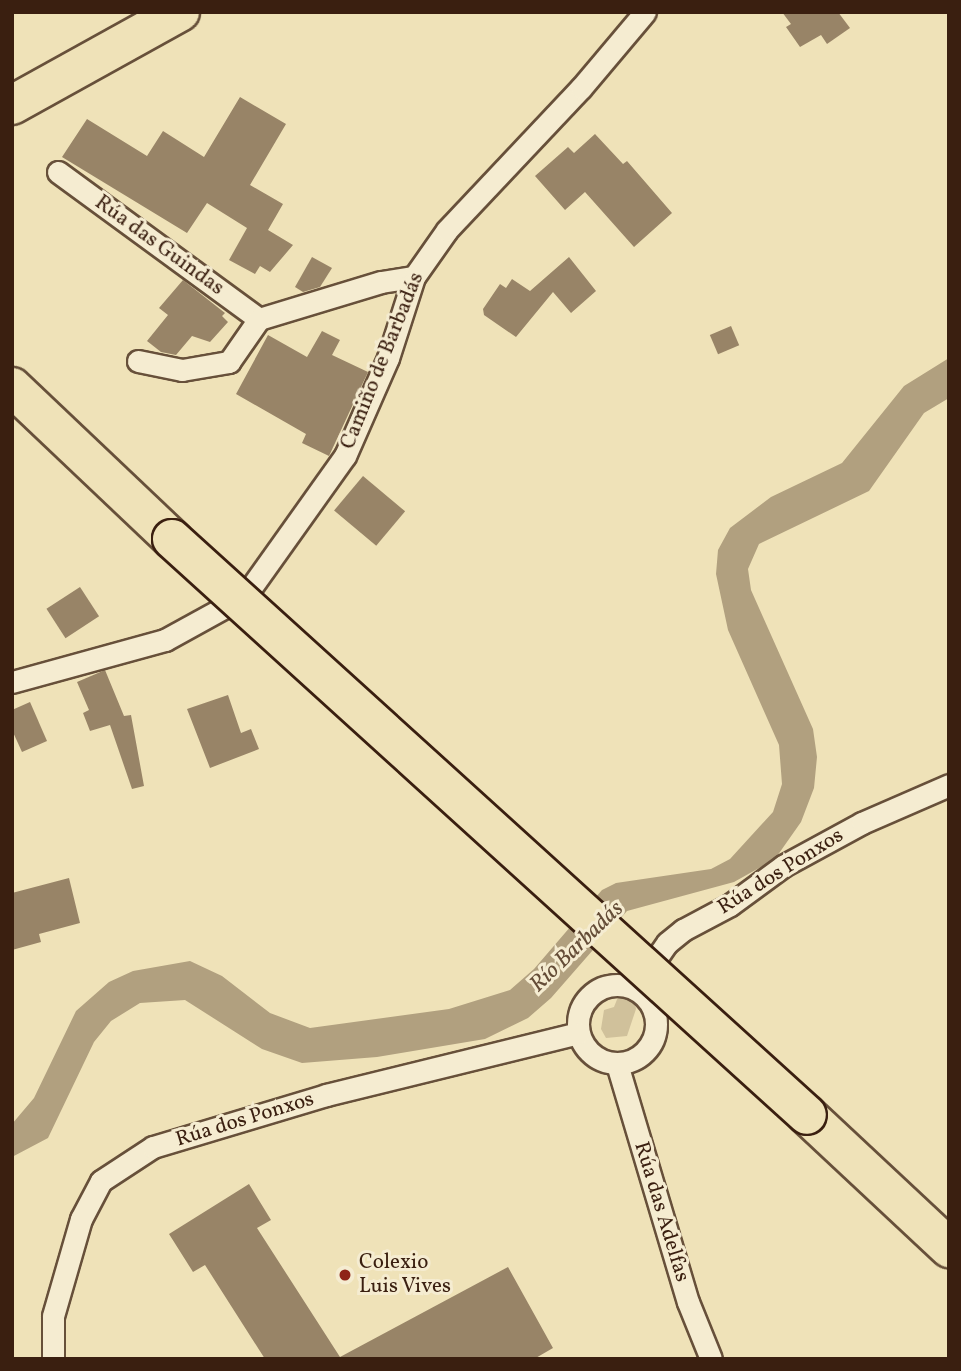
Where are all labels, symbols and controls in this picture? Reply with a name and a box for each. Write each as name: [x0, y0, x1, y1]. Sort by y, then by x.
street label: Rúa das Guindas: [89, 191, 229, 301]
street label: Camiño de Barbadás: [336, 269, 430, 453]
street label: Rúa dos Ponxos: [714, 823, 848, 921]
water label: Río Barbadás: [524, 896, 630, 998]
street label: Rúa dos Ponxos: [173, 1087, 317, 1153]
street label: Rúa das Adelfas: [628, 1139, 694, 1285]
place label: Colexio Luis Vives: [359, 1250, 452, 1300]
marker: Colexio Luis Vives: [337, 1267, 353, 1283]

